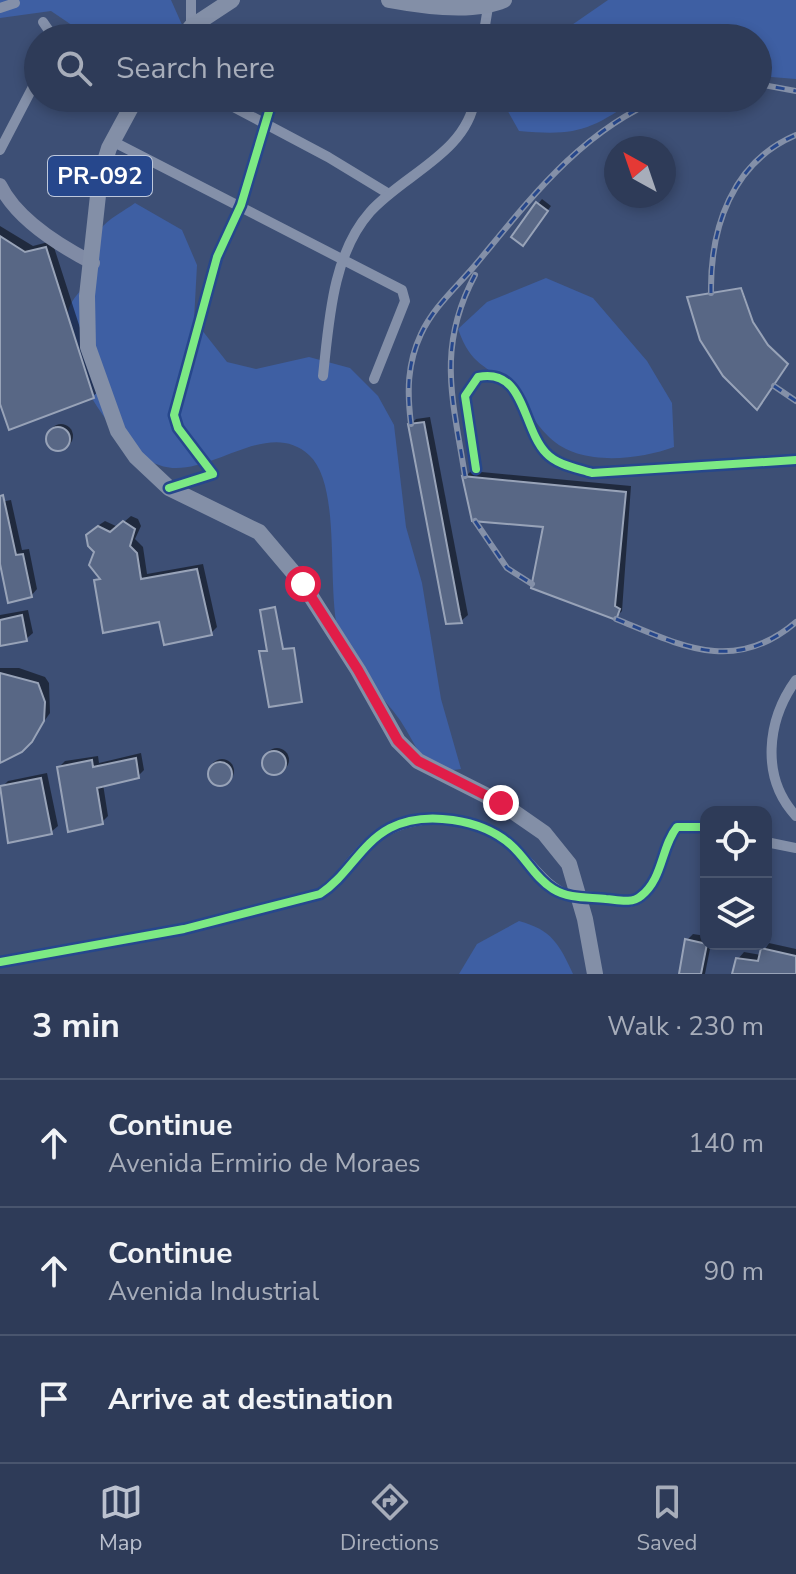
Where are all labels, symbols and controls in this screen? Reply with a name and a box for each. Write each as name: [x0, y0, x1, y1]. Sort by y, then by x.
search box: [24, 24, 772, 112]
icon: search: [52, 46, 96, 90]
text: Search here: [116, 48, 275, 89]
north arrow: [604, 136, 676, 208]
road number: PR-092: [48, 156, 152, 196]
route start: [285, 566, 321, 602]
route end: [483, 785, 519, 821]
map controls: [700, 806, 772, 950]
button: locate: [700, 806, 772, 878]
button: layers: [700, 878, 772, 950]
text: 3 min: [32, 1003, 120, 1049]
text: Walk · 230 m: [607, 1009, 764, 1044]
text: Continue: [108, 1105, 233, 1146]
icon: ahead: [32, 1121, 76, 1165]
text: 140 m: [688, 1126, 764, 1161]
text: Avenida Ermirio de Moraes: [108, 1146, 421, 1181]
text: Continue: [108, 1233, 233, 1274]
icon: ahead: [32, 1249, 76, 1293]
text: 90 m: [704, 1254, 764, 1289]
text: Avenida Industrial: [108, 1274, 319, 1309]
icon: arrive: [32, 1377, 76, 1421]
text: Arrive at destination: [108, 1379, 393, 1420]
tab: Map: [99, 1480, 143, 1558]
tab: Directions: [340, 1480, 439, 1558]
tab: Saved: [637, 1480, 697, 1558]

